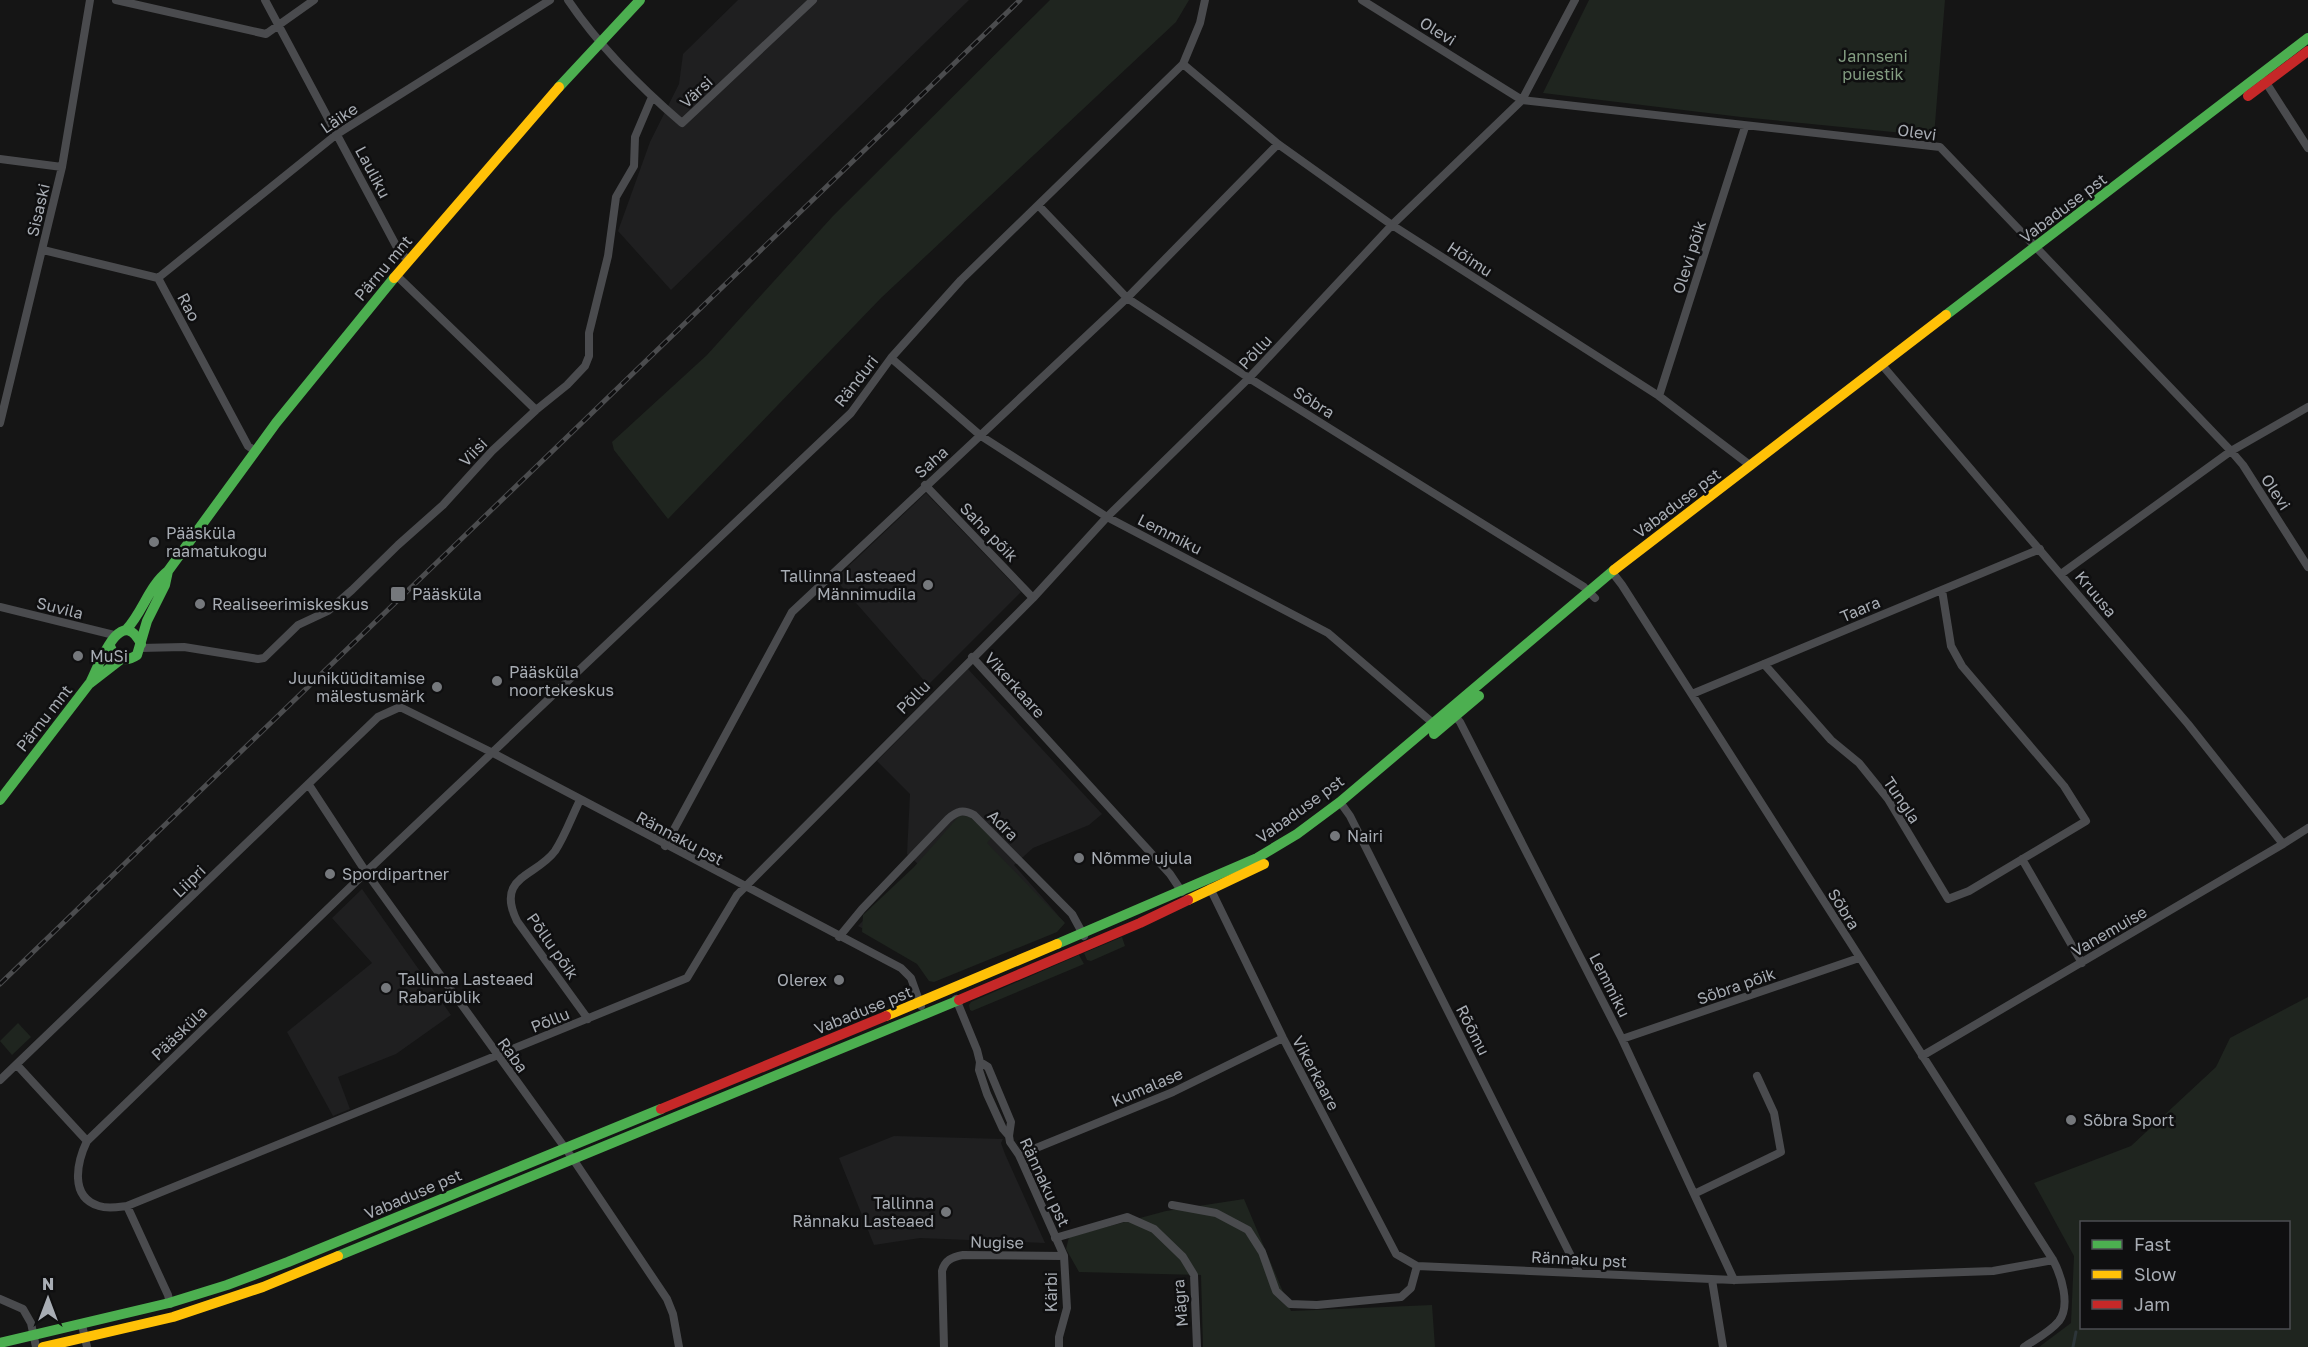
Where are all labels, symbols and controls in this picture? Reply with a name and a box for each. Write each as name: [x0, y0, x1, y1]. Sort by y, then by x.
street label: Olevi: [1416, 12, 1460, 50]
park label: Jannseni puiestik: [1838, 46, 1908, 84]
street label: Värsi: [675, 72, 717, 112]
street label: Läike: [317, 98, 361, 138]
street label: Olevi: [1896, 119, 1938, 145]
street label: Lauliku: [351, 143, 395, 201]
street label: Vabaduse pst: [2016, 169, 2110, 247]
street label: Sisaski: [22, 182, 54, 238]
street label: Olevi põik: [1668, 218, 1710, 296]
street label: Pärnu mnt: [350, 231, 416, 305]
street label: Hõimu: [1444, 237, 1496, 281]
street label: Rao: [173, 289, 205, 325]
street label: Põllu: [1234, 331, 1276, 373]
street label: Ränduri: [830, 351, 882, 411]
street label: Sõbra: [1290, 382, 1338, 422]
street label: Viisi: [455, 434, 491, 470]
street label: Saha: [910, 442, 952, 482]
street label: Vabaduse pst: [1630, 464, 1724, 542]
street label: Olevi: [2257, 470, 2295, 514]
street label: Saha põik: [956, 498, 1022, 566]
street label: Lemmiku: [1134, 509, 1206, 559]
place label: Pääsküla raamatukogu: [166, 523, 267, 561]
marker: Pääsküla raamatukogu: [147, 535, 161, 549]
place label: Tallinna Lasteaed Männimudila: [781, 566, 916, 604]
street label: Kruusa: [2071, 567, 2121, 621]
marker: Tallinna Lasteaed Männimudila: [921, 578, 935, 592]
place label: Pääsküla: [412, 584, 482, 604]
marker: Pääsküla: [389, 585, 407, 603]
street label: Taara: [1837, 592, 1883, 626]
street label: Suvila: [35, 593, 85, 623]
place label: Realiseerimiskeskus: [212, 594, 369, 614]
marker: Realiseerimiskeskus: [193, 597, 207, 611]
place label: MuSi: [90, 646, 128, 666]
street label: Vikerkaare: [980, 648, 1050, 722]
marker: MuSi: [71, 649, 85, 663]
place label: Pääsküla noortekeskus: [509, 662, 614, 700]
place label: Juuniküüditamise mälestusmärk: [288, 668, 425, 706]
marker: Pääsküla noortekeskus: [490, 674, 504, 688]
street label: Põllu: [892, 676, 934, 718]
marker: Juuniküüditamise mälestusmärk: [430, 680, 444, 694]
street label: Pärnu mnt: [12, 681, 76, 755]
street label: Vabaduse pst: [1252, 770, 1348, 848]
street label: Tungla: [1879, 773, 1925, 827]
street label: Adra: [983, 805, 1023, 845]
street label: Rännaku pst: [633, 807, 727, 869]
place label: Nairi: [1347, 826, 1383, 846]
marker: Nairi: [1328, 829, 1342, 843]
place label: Nõmme ujula: [1091, 848, 1192, 868]
marker: Nõmme ujula: [1072, 851, 1086, 865]
street label: Liipri: [168, 861, 210, 901]
place label: Spordipartner: [342, 864, 449, 884]
marker: Spordipartner: [323, 867, 337, 881]
street label: Sõbra: [1824, 885, 1864, 933]
street label: Vanemuise: [2068, 901, 2150, 961]
street label: Põllu põik: [523, 909, 583, 983]
street label: Lemmiku: [1585, 949, 1635, 1021]
street label: Sõbra põik: [1694, 963, 1778, 1009]
place label: Tallinna Lasteaed Rabarüblik: [398, 969, 533, 1007]
place label: Olerex: [777, 970, 827, 990]
marker: Olerex: [832, 973, 846, 987]
marker: Tallinna Lasteaed Rabarüblik: [379, 981, 393, 995]
street label: Vabaduse pst: [811, 981, 915, 1039]
street label: Pääsküla: [147, 1002, 211, 1064]
street label: Rõõmu: [1452, 1002, 1494, 1058]
street label: Põllu: [528, 1003, 572, 1037]
street label: Vikerkaare: [1288, 1032, 1344, 1114]
street label: Raba: [494, 1033, 532, 1077]
street label: Kumalase: [1108, 1063, 1186, 1111]
place label: Sõbra Sport: [2083, 1110, 2174, 1130]
marker: Sõbra Sport: [2064, 1113, 2078, 1127]
street label: Rännaku pst: [1016, 1134, 1074, 1230]
street label: Vabaduse pst: [361, 1165, 465, 1223]
place label: Tallinna Rännaku Lasteaed: [792, 1193, 934, 1231]
marker: Tallinna Rännaku Lasteaed: [939, 1205, 953, 1219]
legend: [2080, 1221, 2290, 1329]
street label: Nugise: [970, 1232, 1024, 1252]
text: Fast: [2134, 1233, 2171, 1255]
street label: Rännaku pst: [1531, 1247, 1627, 1271]
text: Slow: [2134, 1263, 2177, 1285]
north arrow: [18, 1269, 78, 1329]
street label: Kärbi: [1041, 1272, 1061, 1312]
text: N: [42, 1274, 54, 1294]
street label: Mägra: [1168, 1278, 1192, 1328]
text: Jam: [2134, 1293, 2170, 1315]

